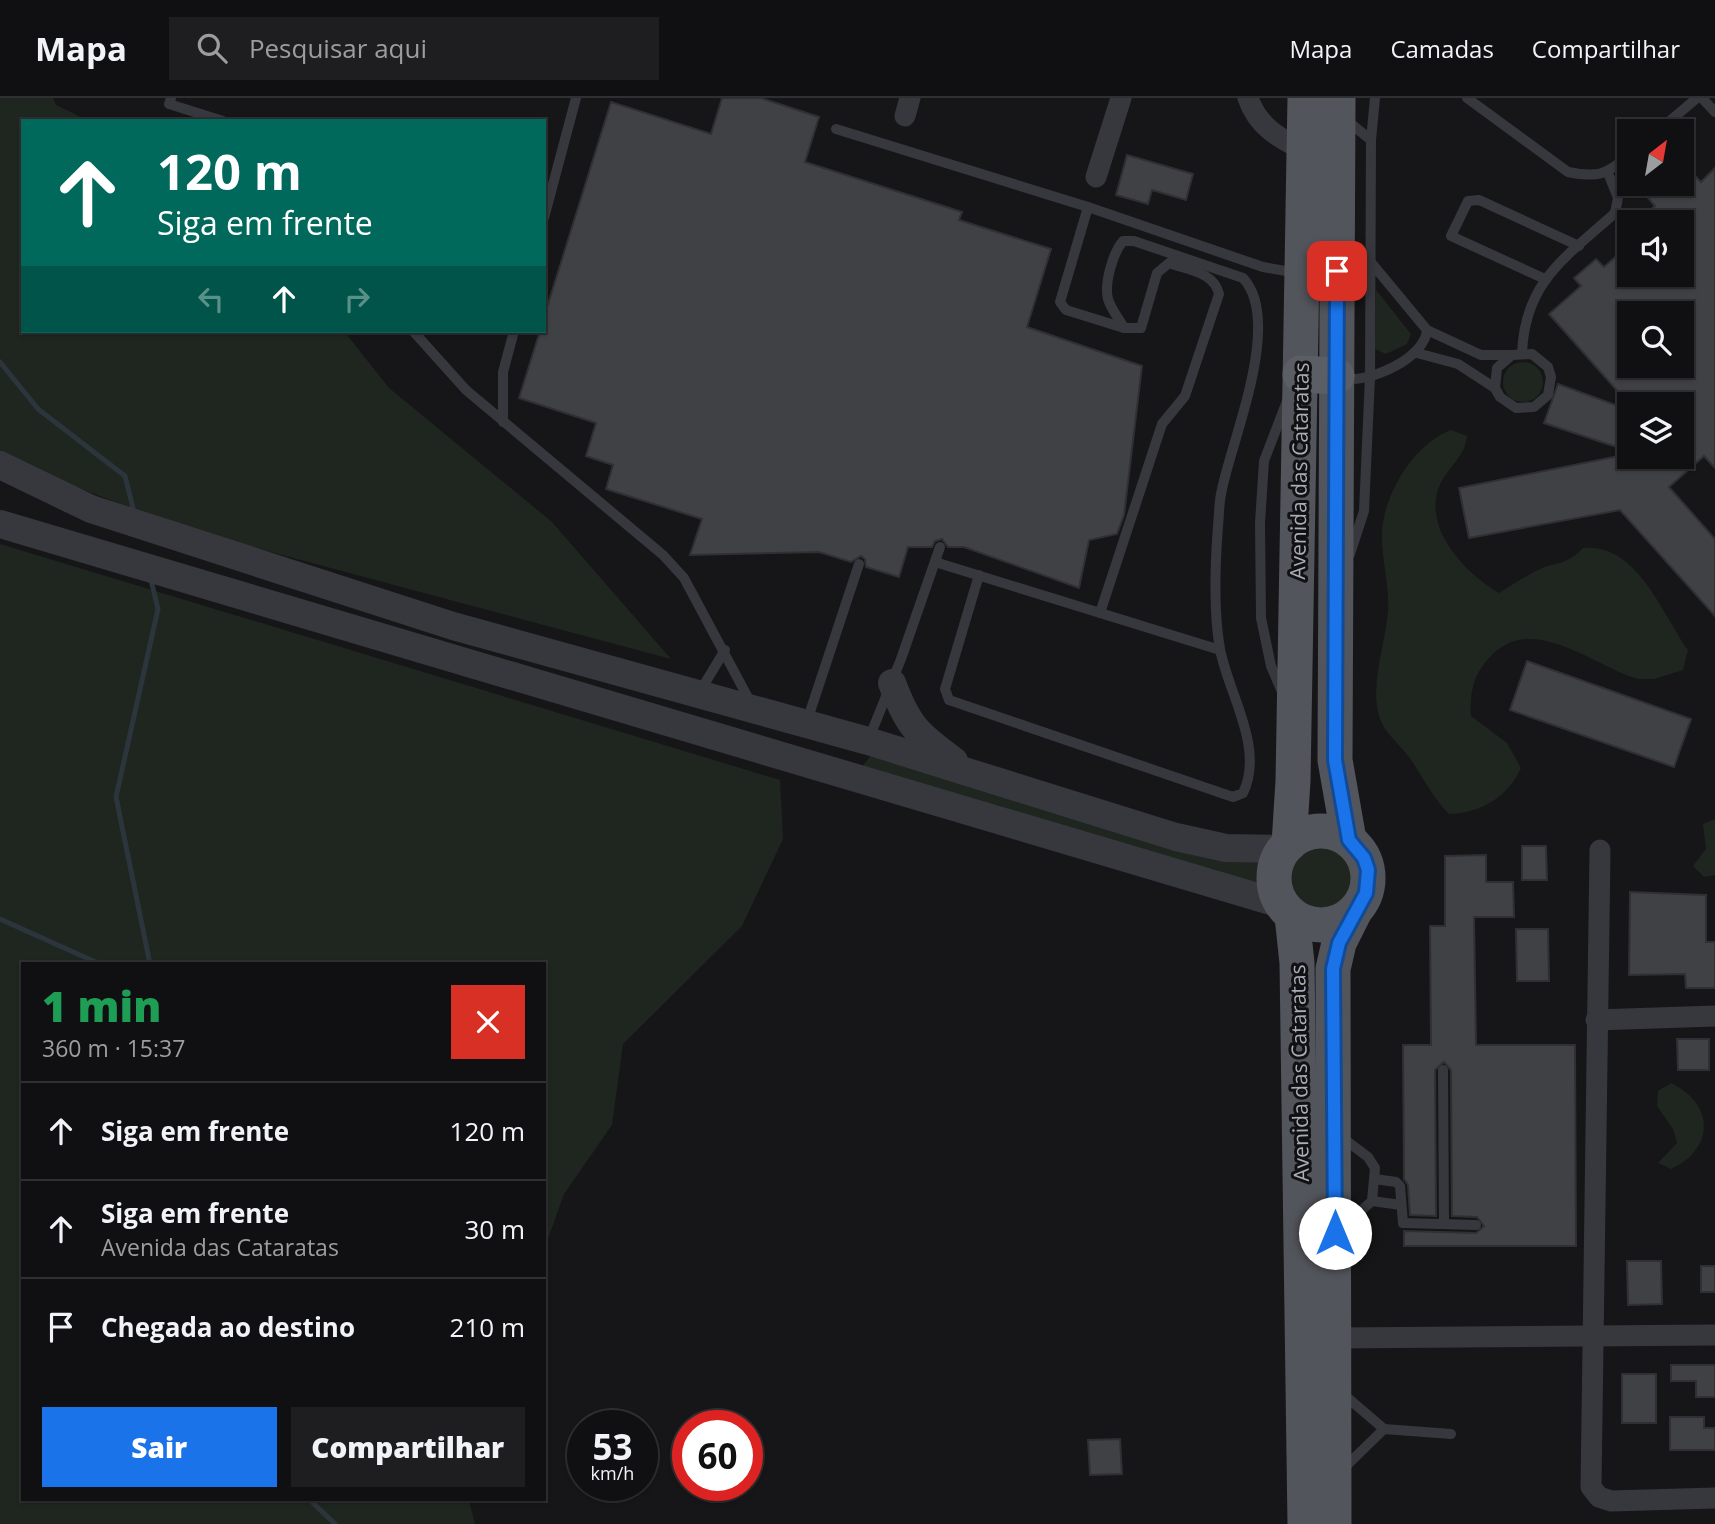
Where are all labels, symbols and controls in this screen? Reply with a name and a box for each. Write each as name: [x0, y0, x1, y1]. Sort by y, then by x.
search box: [169, 17, 659, 80]
text: Mapa: [35, 26, 127, 71]
icon: search: [193, 29, 231, 67]
text: Pesquisar aqui: [249, 30, 427, 66]
text: Mapa: [1289, 32, 1352, 65]
text: Camadas: [1390, 32, 1494, 65]
text: Compartilhar: [1532, 32, 1680, 65]
north arrow: [1617, 119, 1694, 196]
map controls: [1617, 119, 1694, 469]
text: 120 m: [157, 138, 302, 204]
icon: ahead: [42, 147, 133, 238]
text: Siga em frente: [157, 201, 373, 244]
button: sound: [1617, 210, 1694, 287]
pin: [1307, 241, 1367, 301]
icon: arrive: [1318, 252, 1356, 290]
icon: left: [192, 280, 230, 318]
icon: ahead: [265, 280, 303, 318]
icon: right: [338, 280, 376, 318]
button: search: [1617, 301, 1694, 378]
street label: Avenida das Cataratas: [1283, 362, 1315, 580]
button: layers: [1617, 392, 1694, 469]
street label: Avenida das Cataratas: [1283, 964, 1315, 1182]
text: 1 min: [42, 977, 161, 1034]
button: close: [451, 985, 525, 1059]
text: 360 m · 15:37: [42, 1032, 185, 1064]
icon: ahead: [42, 1112, 80, 1150]
text: Siga em frente: [101, 1113, 289, 1149]
text: 120 m: [450, 1113, 525, 1149]
text: Siga em frente: [101, 1195, 289, 1231]
position arrow: [1298, 1196, 1372, 1270]
icon: ahead: [42, 1210, 80, 1248]
text: 30 m: [464, 1211, 525, 1247]
text: Avenida das Cataratas: [101, 1231, 339, 1263]
icon: arrive: [42, 1308, 80, 1346]
text: Chegada ao destino: [101, 1309, 355, 1345]
text: 210 m: [450, 1309, 525, 1345]
button: Sair: [42, 1407, 277, 1487]
button: Compartilhar: [291, 1407, 525, 1487]
speed limit sign: 60: [672, 1410, 763, 1501]
text: 53: [592, 1423, 633, 1470]
text: km/h: [591, 1461, 634, 1485]

